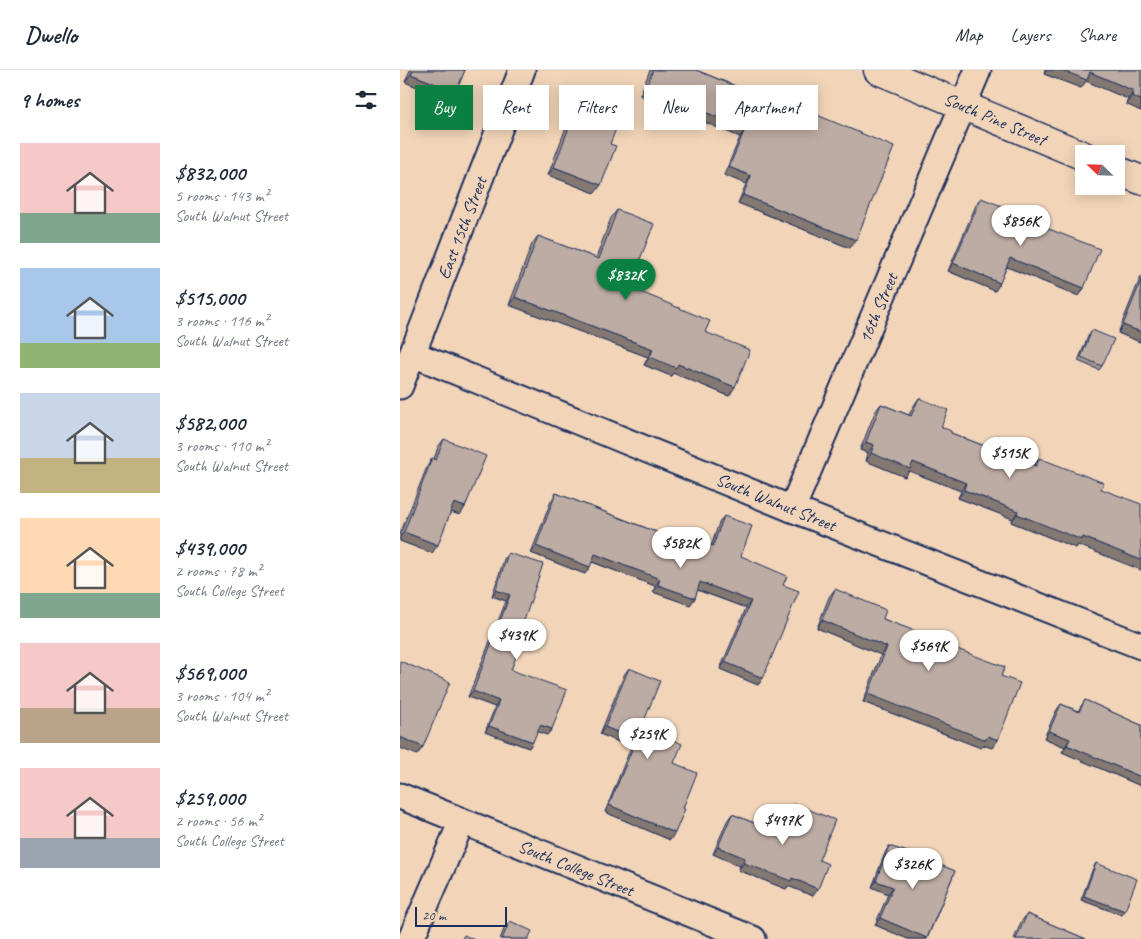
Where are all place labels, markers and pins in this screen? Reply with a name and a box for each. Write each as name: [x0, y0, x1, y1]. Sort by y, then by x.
pin: $856K: [986, 204, 1056, 247]
pin: $832K: [591, 258, 661, 301]
pin: $515K: [975, 436, 1045, 479]
pin: $582K: [646, 526, 716, 569]
pin: $439K: [482, 618, 552, 661]
pin: $569K: [894, 630, 964, 672]
pin: $259K: [613, 718, 683, 760]
pin: $497K: [748, 804, 818, 846]
pin: $326K: [878, 848, 948, 890]

